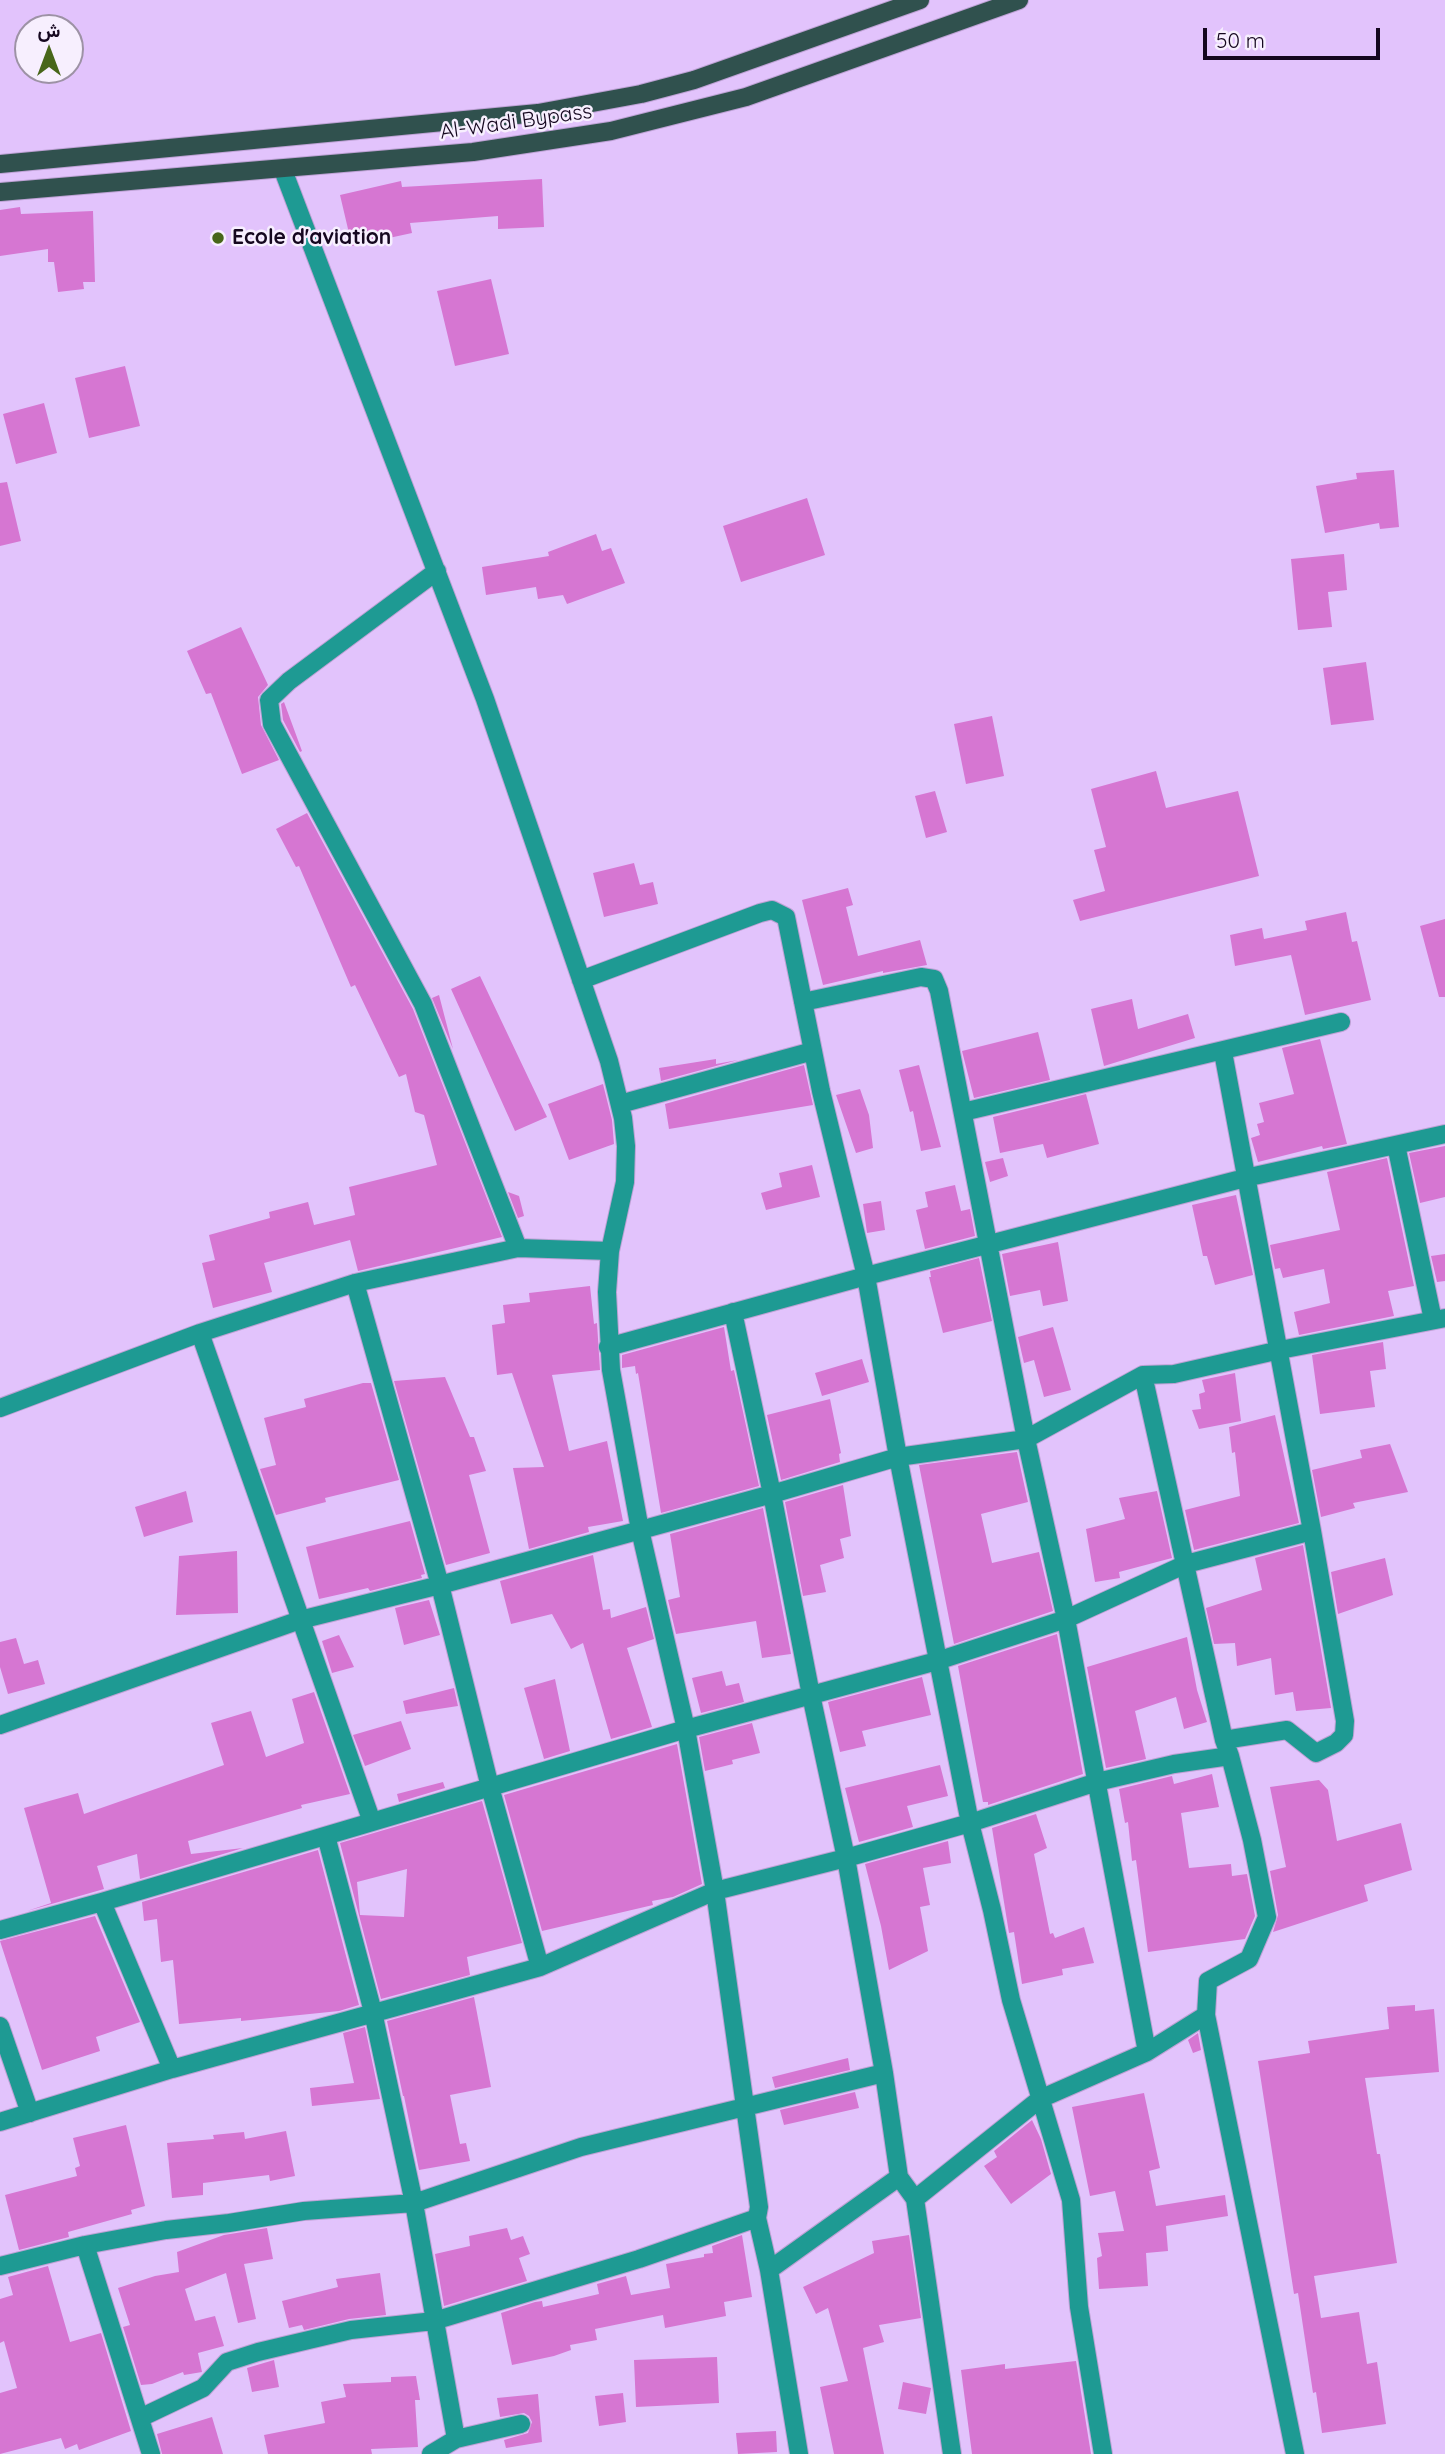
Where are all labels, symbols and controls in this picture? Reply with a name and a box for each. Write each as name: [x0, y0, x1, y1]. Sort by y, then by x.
north arrow: [14, 14, 84, 84]
scale bar: [1207, 14, 1384, 58]
text: ش: [38, 18, 60, 42]
text: 50 m: [1216, 27, 1265, 53]
street label: Al-Wadi Bypass: [438, 99, 594, 145]
place label: Ecole d'aviation: [232, 225, 391, 251]
marker: Ecole d'aviation: [210, 230, 226, 246]

